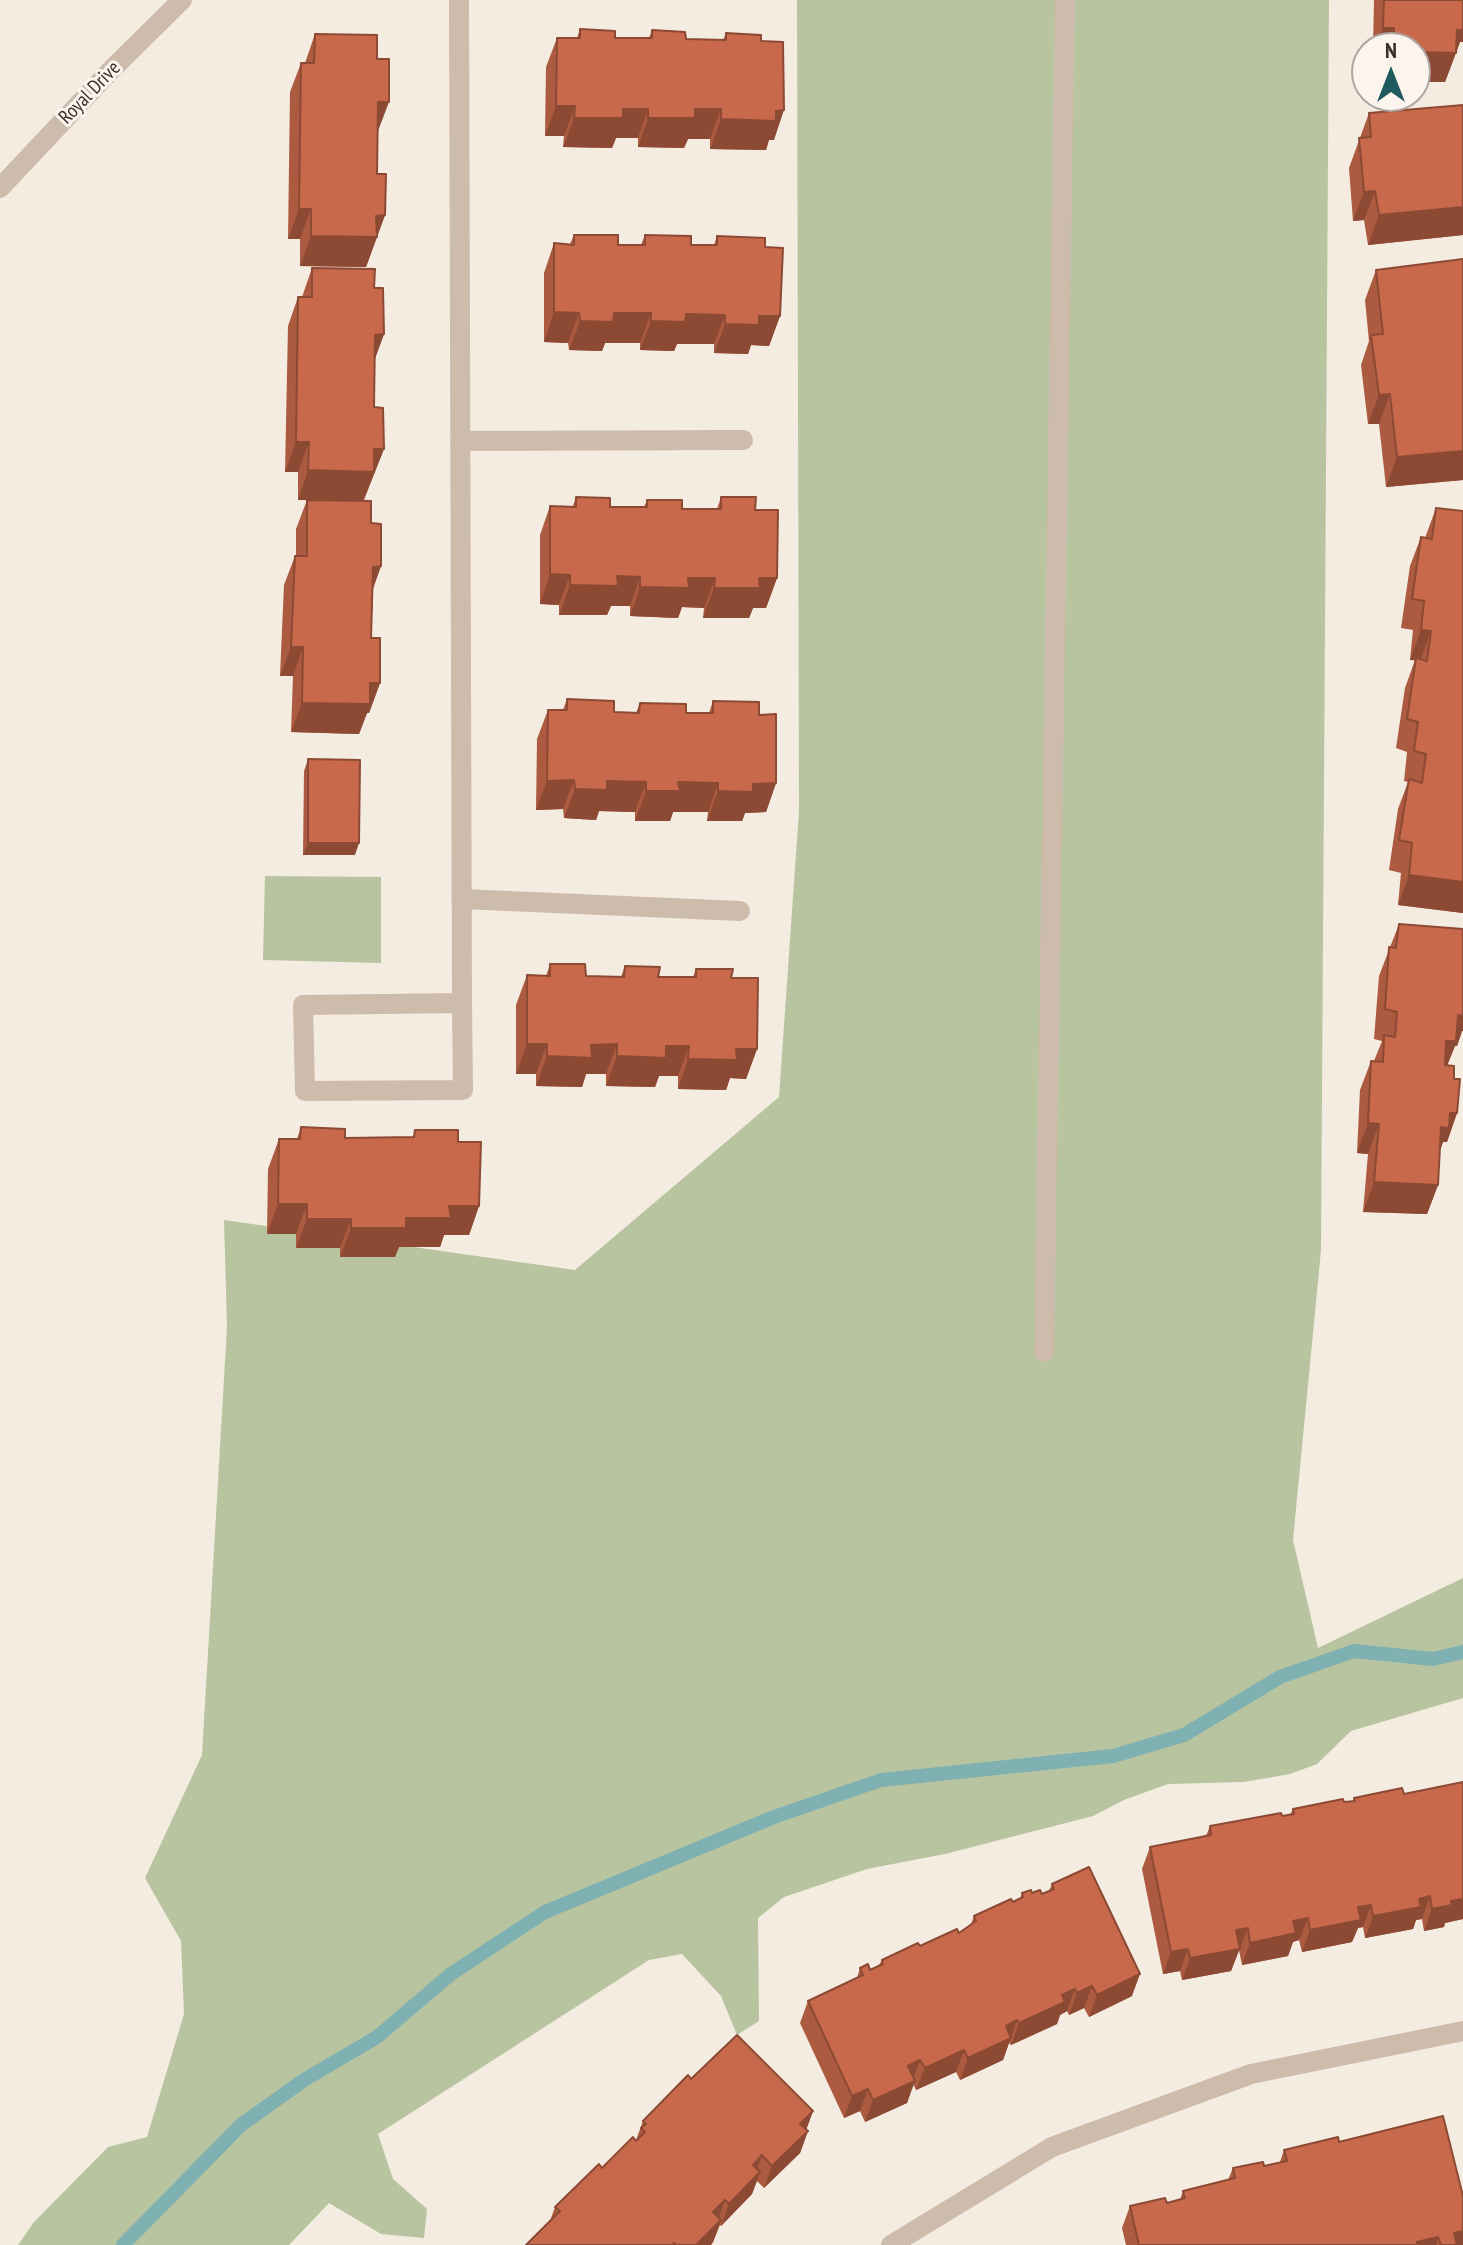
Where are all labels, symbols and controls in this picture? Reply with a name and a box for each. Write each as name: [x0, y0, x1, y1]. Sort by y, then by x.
north arrow: [1351, 32, 1431, 112]
text: N: [1385, 36, 1397, 64]
street label: Royal Drive: [54, 57, 126, 129]

